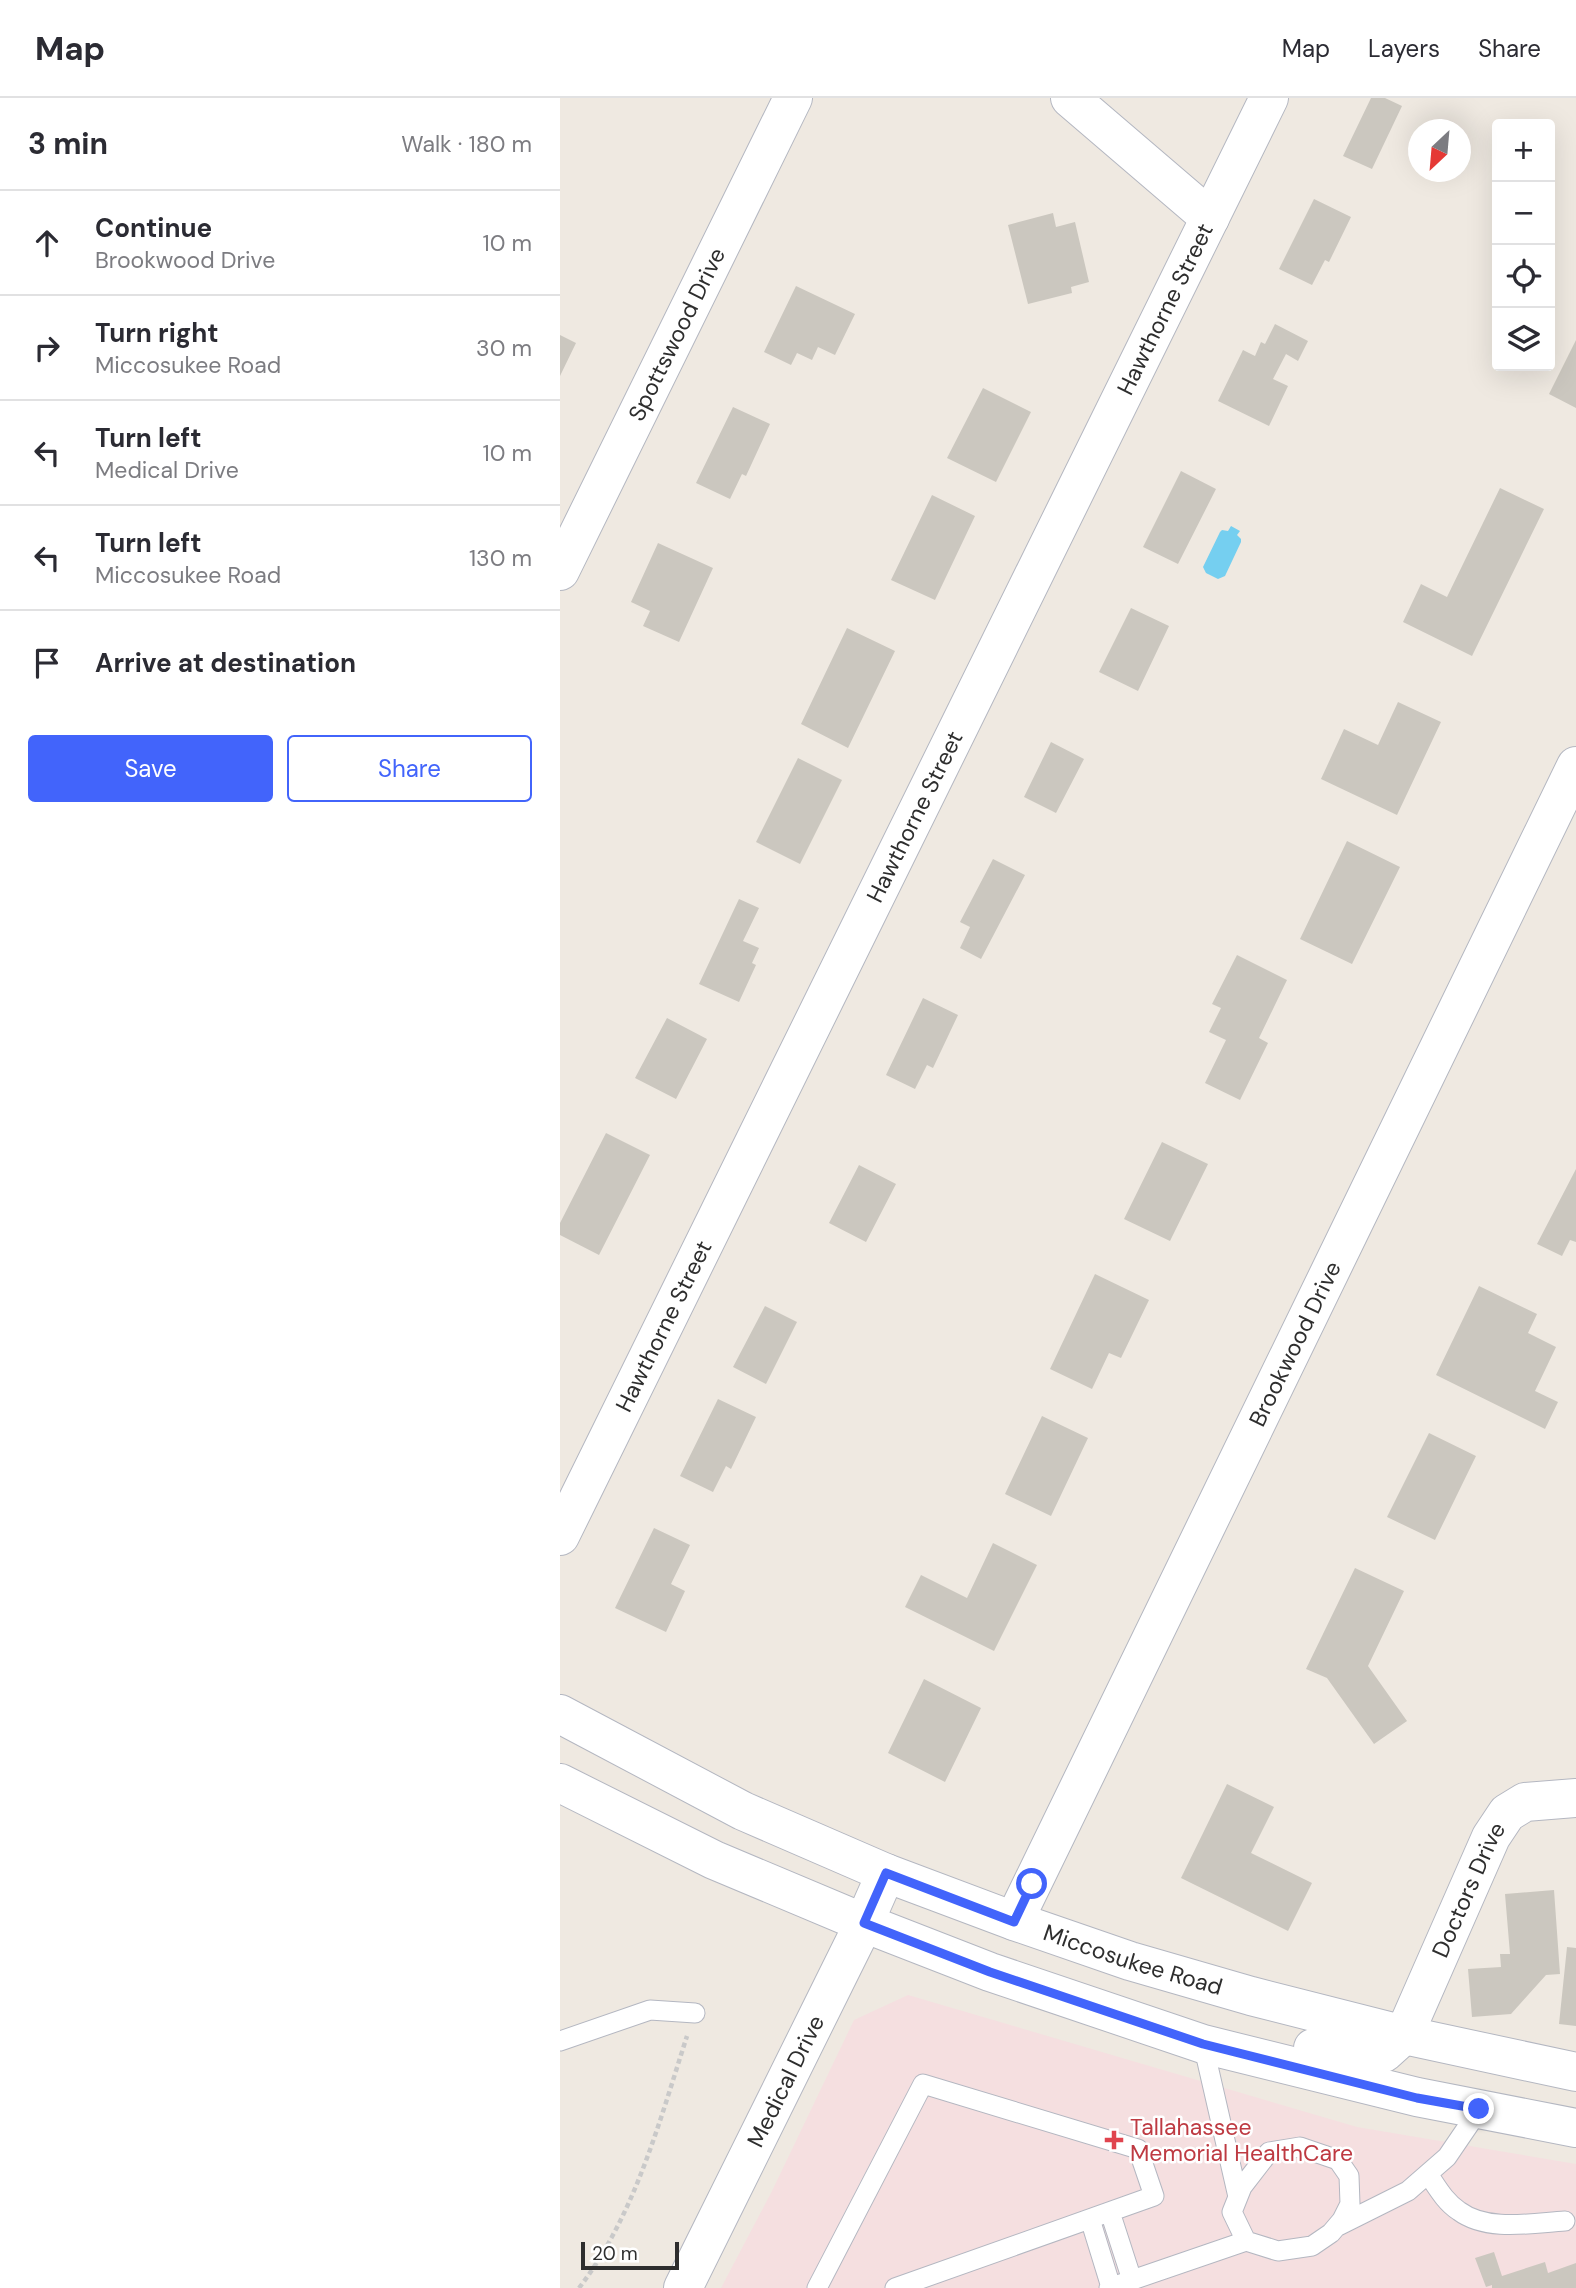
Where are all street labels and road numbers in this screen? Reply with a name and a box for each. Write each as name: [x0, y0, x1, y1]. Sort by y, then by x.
street label: Hawthorne Street: [1110, 218, 1220, 400]
street label: Spottswood Drive: [621, 243, 732, 426]
street label: Hawthorne Street: [860, 726, 970, 907]
street label: Hawthorne Street: [609, 1235, 718, 1417]
street label: Brookwood Drive: [1242, 1256, 1348, 1431]
street label: Doctors Drive: [1425, 1816, 1512, 1962]
street label: Miccosukee Road: [1040, 1917, 1226, 2002]
street label: Medical Drive: [740, 2010, 831, 2152]

